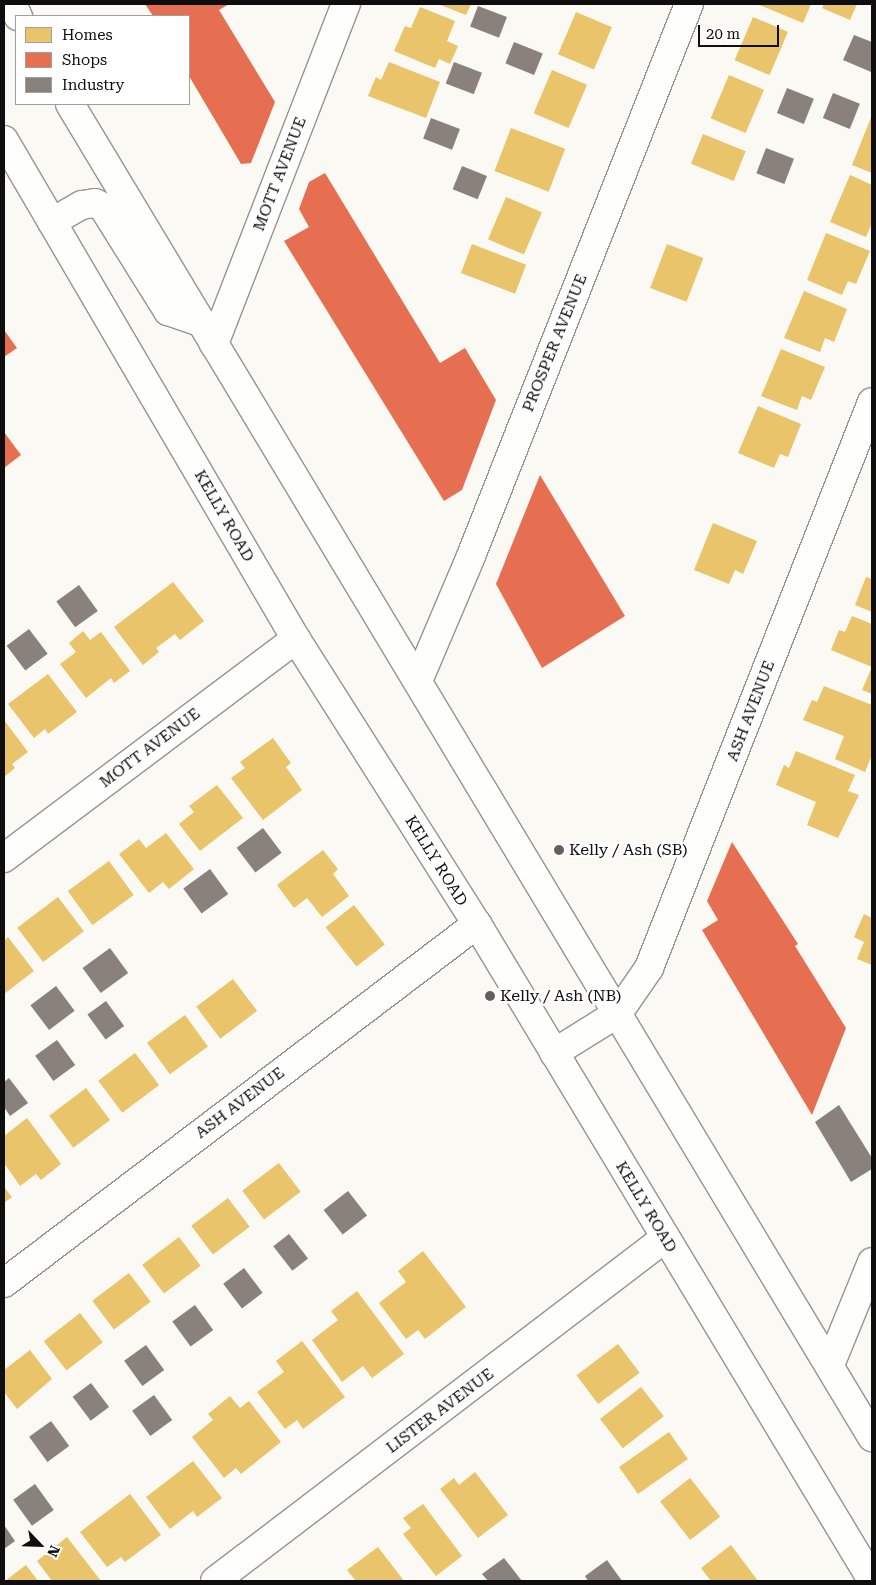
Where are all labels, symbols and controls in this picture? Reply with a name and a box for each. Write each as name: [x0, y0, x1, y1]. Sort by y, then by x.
legend: [15, 15, 190, 105]
scale bar: [701, 15, 782, 47]
text: 20 m: [706, 25, 740, 43]
text: Homes: [62, 26, 113, 44]
text: Shops: [62, 51, 107, 69]
text: Industry: [62, 76, 124, 94]
street label: MOTT AVENUE: [249, 114, 311, 234]
street label: PROSPER AVENUE: [519, 271, 591, 415]
street label: KELLY ROAD: [190, 467, 258, 565]
street label: ASH AVENUE: [723, 658, 779, 764]
street label: MOTT AVENUE: [96, 704, 204, 792]
street label: KELLY ROAD: [401, 812, 471, 910]
place label: Kelly / Ash (SB): [569, 840, 687, 860]
marker: Kelly / Ash (SB): [553, 844, 565, 856]
place label: Kelly / Ash (NB): [500, 986, 621, 1006]
marker: Kelly / Ash (NB): [484, 990, 496, 1002]
street label: ASH AVENUE: [192, 1063, 288, 1143]
street label: KELLY ROAD: [611, 1158, 681, 1256]
street label: LISTER AVENUE: [383, 1364, 497, 1458]
north arrow: [15, 1520, 65, 1570]
text: N: [44, 1543, 63, 1559]

